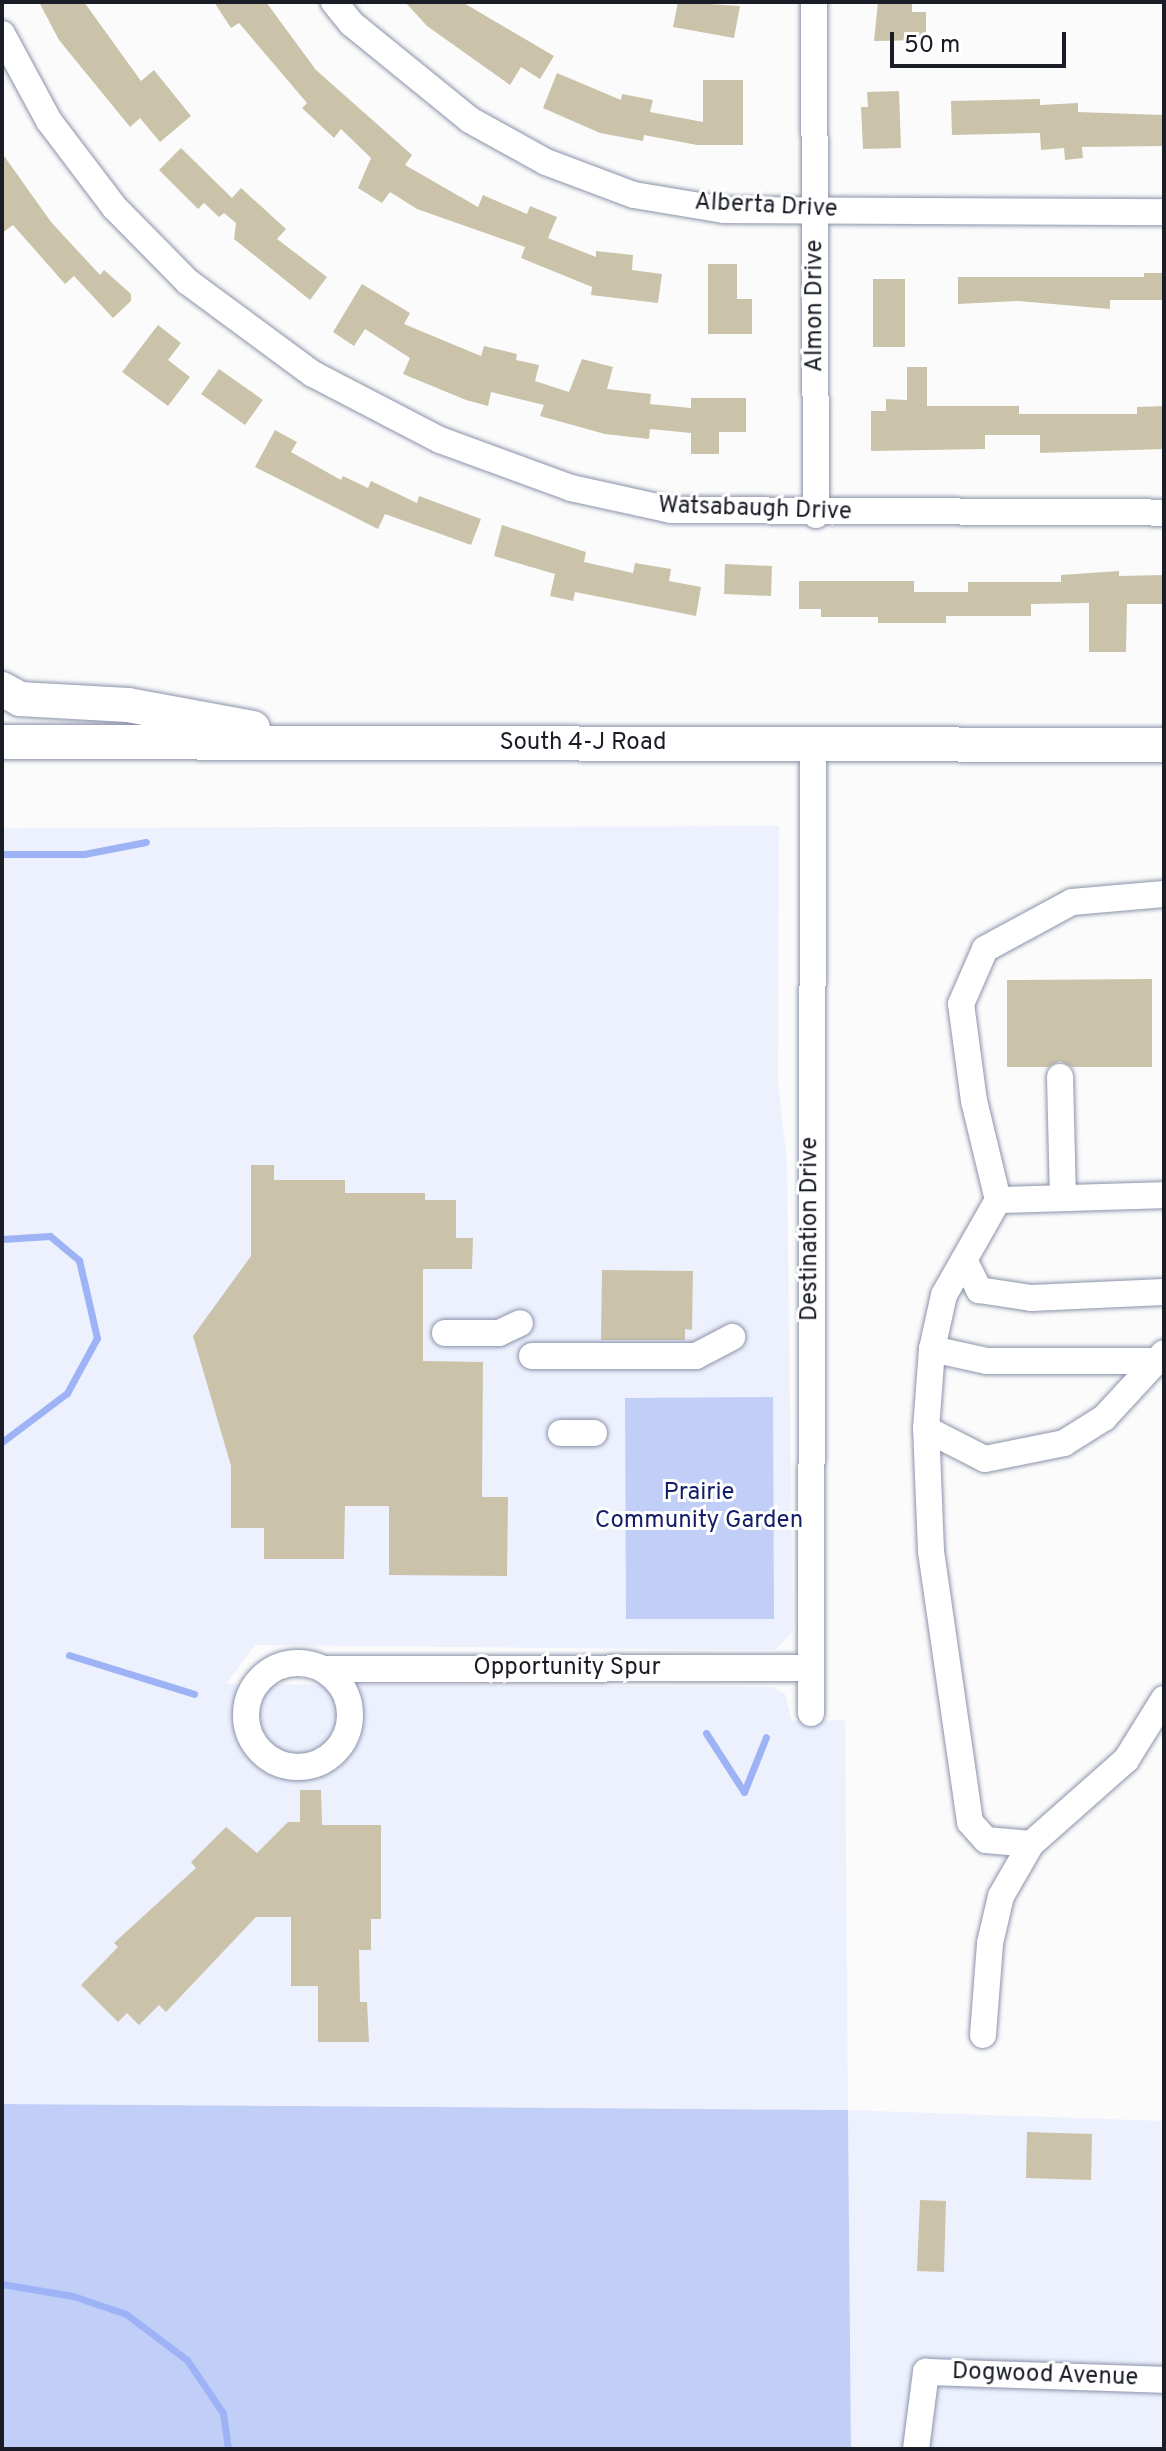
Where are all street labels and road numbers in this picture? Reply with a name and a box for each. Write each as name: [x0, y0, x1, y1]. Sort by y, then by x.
street label: Alberta Drive: [694, 189, 838, 225]
street label: Almon Drive: [802, 240, 830, 372]
street label: Watsabaugh Drive: [658, 492, 852, 528]
street label: South 4-J Road: [499, 730, 667, 758]
street label: Destination Drive: [797, 1137, 825, 1321]
street label: Opportunity Spur: [473, 1655, 661, 1683]
street label: Dogwood Avenue: [951, 2358, 1139, 2394]

